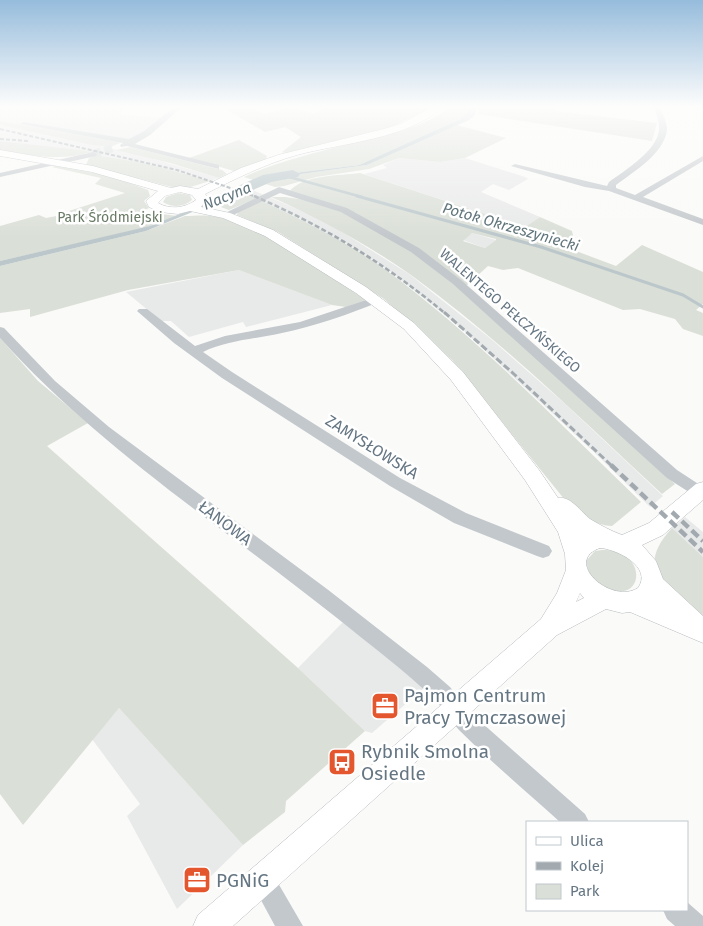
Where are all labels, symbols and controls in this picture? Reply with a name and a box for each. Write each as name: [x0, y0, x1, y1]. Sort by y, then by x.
water label: Nacyna: [200, 178, 254, 214]
water label: Potok Okrzeszyniecki: [441, 199, 581, 255]
park label: Park Śródmiejski: [57, 208, 163, 226]
street label: WALENTEGO PEŁCZYŃSKIEGO: [436, 245, 584, 377]
street label: ZAMYSŁOWSKA: [322, 411, 423, 484]
street label: ŁANOWA: [195, 497, 256, 550]
place label: Pajmon Centrum Pracy Tymczasowej: [404, 684, 566, 729]
office icon: Pajmon Centrum Pracy Tymczasowej: [370, 691, 400, 721]
place label: Rybnik Smolna Osiedle: [361, 740, 489, 785]
bus stop icon: Rybnik Smolna Osiedle: [327, 747, 357, 777]
legend: [526, 821, 688, 911]
text: Ulica: [570, 832, 604, 850]
text: Kolej: [570, 857, 604, 875]
office icon: PGNiG: [182, 865, 212, 895]
place label: PGNiG: [216, 869, 269, 892]
text: Park: [570, 882, 600, 900]

